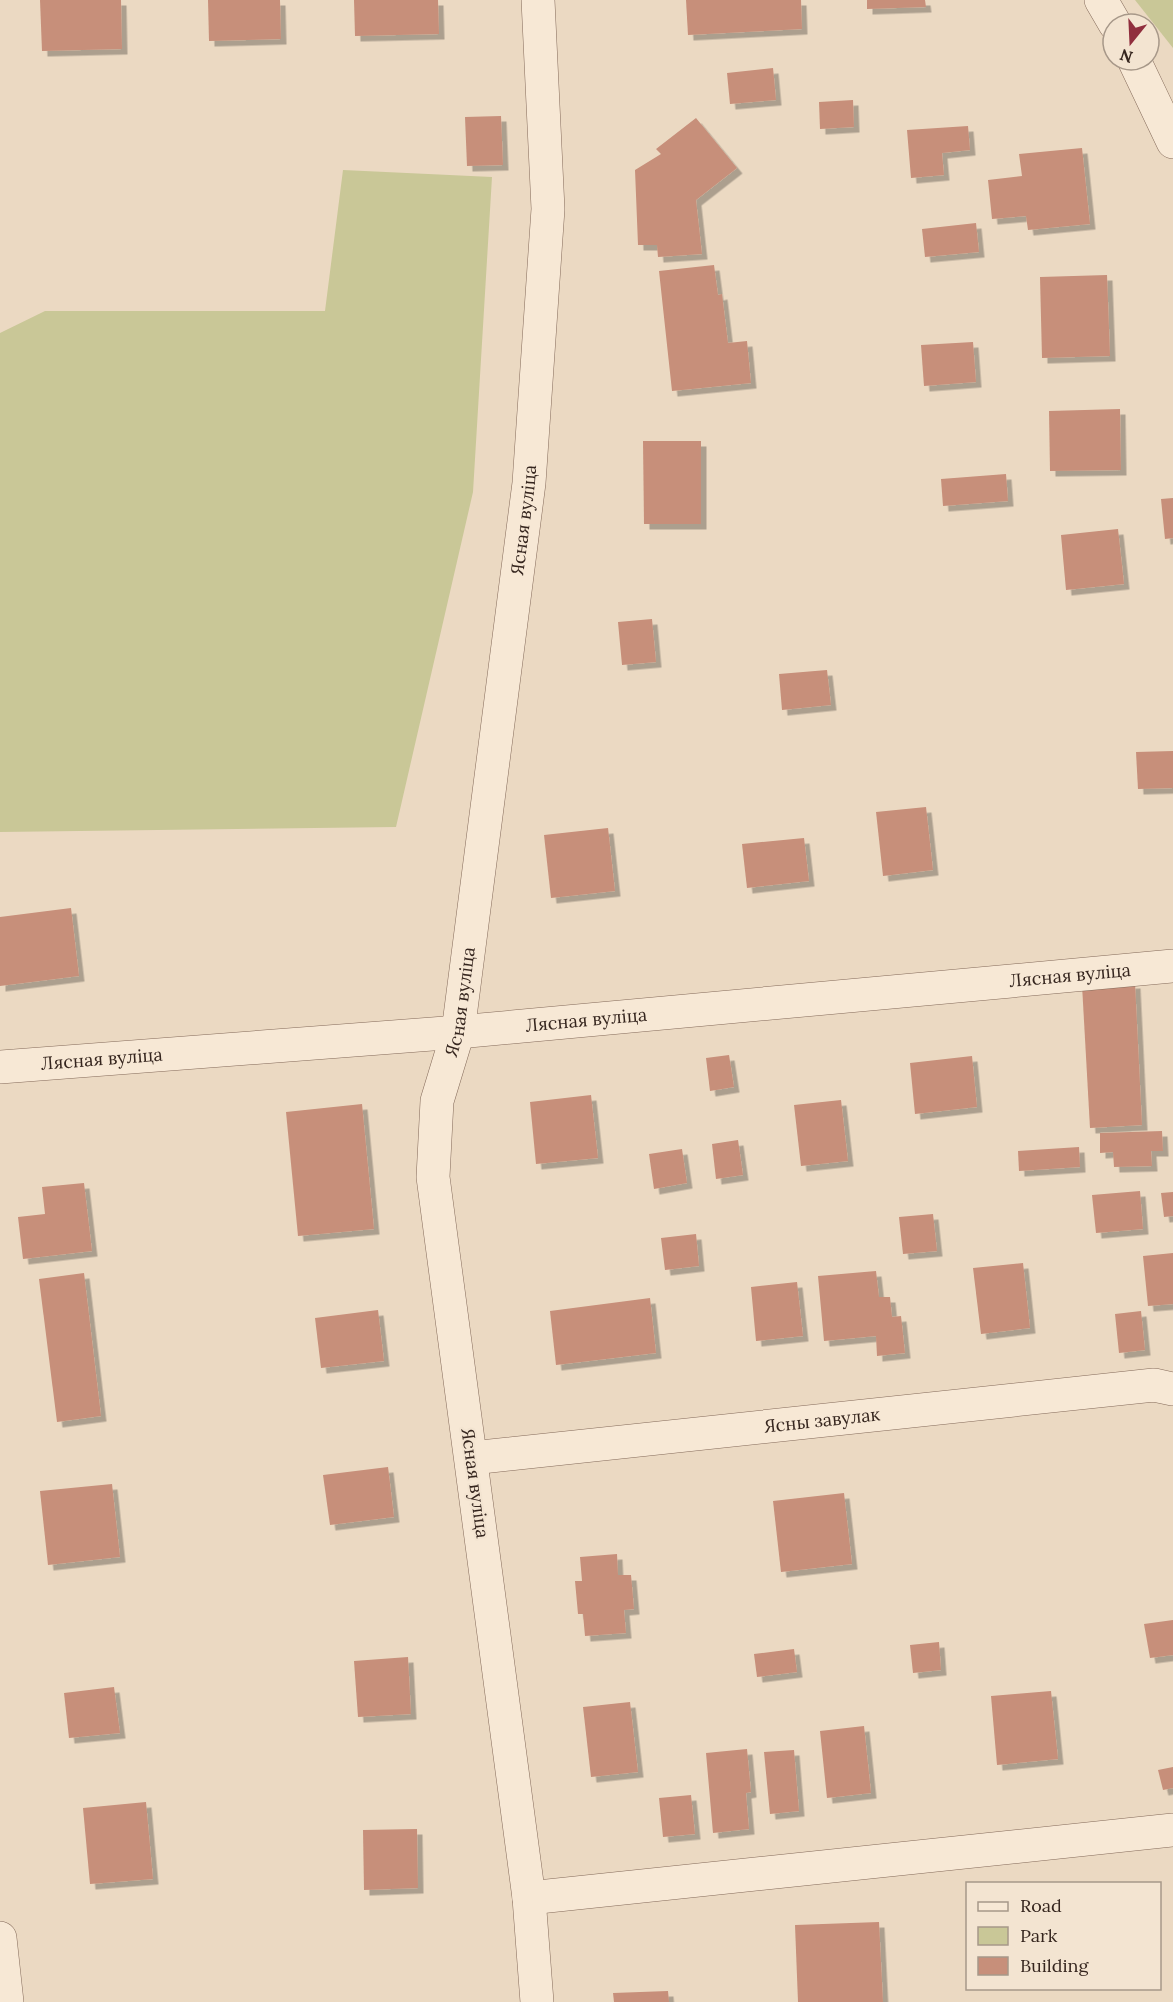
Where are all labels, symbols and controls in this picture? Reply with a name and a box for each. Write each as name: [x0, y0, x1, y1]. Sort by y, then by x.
north arrow: [1101, 12, 1161, 72]
text: N: [1117, 45, 1135, 68]
street label: Ясная вуліца: [505, 464, 541, 577]
street label: Ясная вуліца: [439, 945, 480, 1060]
street label: Лясная вуліца: [1008, 958, 1132, 992]
street label: Лясная вуліца: [524, 1003, 648, 1037]
street label: Лясная вуліца: [40, 1043, 163, 1075]
street label: Ясны завулак: [763, 1402, 882, 1438]
street label: Ясная вуліца: [456, 1426, 495, 1540]
legend: [966, 1882, 1161, 1990]
text: Road: [1020, 1894, 1062, 1917]
text: Park: [1020, 1924, 1058, 1947]
text: Building: [1020, 1954, 1090, 1977]

